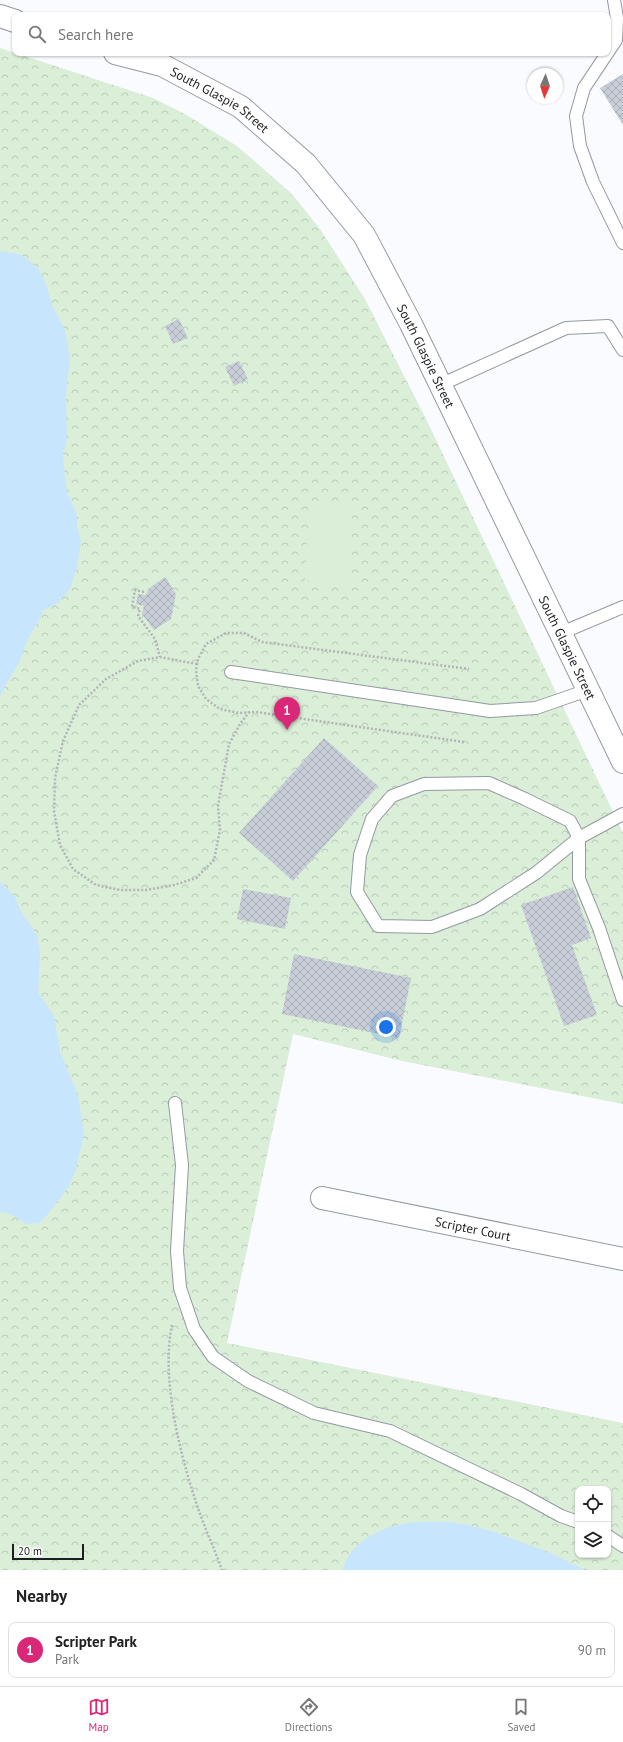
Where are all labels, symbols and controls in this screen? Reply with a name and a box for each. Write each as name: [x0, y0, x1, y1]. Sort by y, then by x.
search box: [12, 12, 611, 56]
icon: search: [26, 23, 48, 45]
text: Search here: [58, 25, 134, 44]
street label: South Glaspie Street: [167, 63, 273, 137]
north arrow: [527, 68, 563, 104]
street label: South Glaspie Street: [393, 301, 459, 411]
street label: South Glaspie Street: [535, 593, 600, 703]
pin: 1: [274, 697, 300, 730]
your location: [376, 1017, 396, 1037]
street label: Scripter Court: [434, 1213, 513, 1245]
map controls: [575, 1486, 611, 1558]
button: locate: [575, 1486, 611, 1522]
button: layers: [575, 1522, 611, 1558]
scale bar: [12, 1542, 84, 1561]
text: 20 m: [18, 1544, 42, 1558]
text: Nearby: [16, 1585, 67, 1607]
text: Scripter Park: [55, 1632, 137, 1651]
text: 1: [26, 1642, 34, 1659]
text: 90 m: [578, 1642, 606, 1659]
text: Park: [55, 1651, 79, 1668]
tab: Map: [88, 1696, 110, 1734]
tab: Directions: [285, 1696, 332, 1734]
tab: Saved: [507, 1696, 535, 1734]

